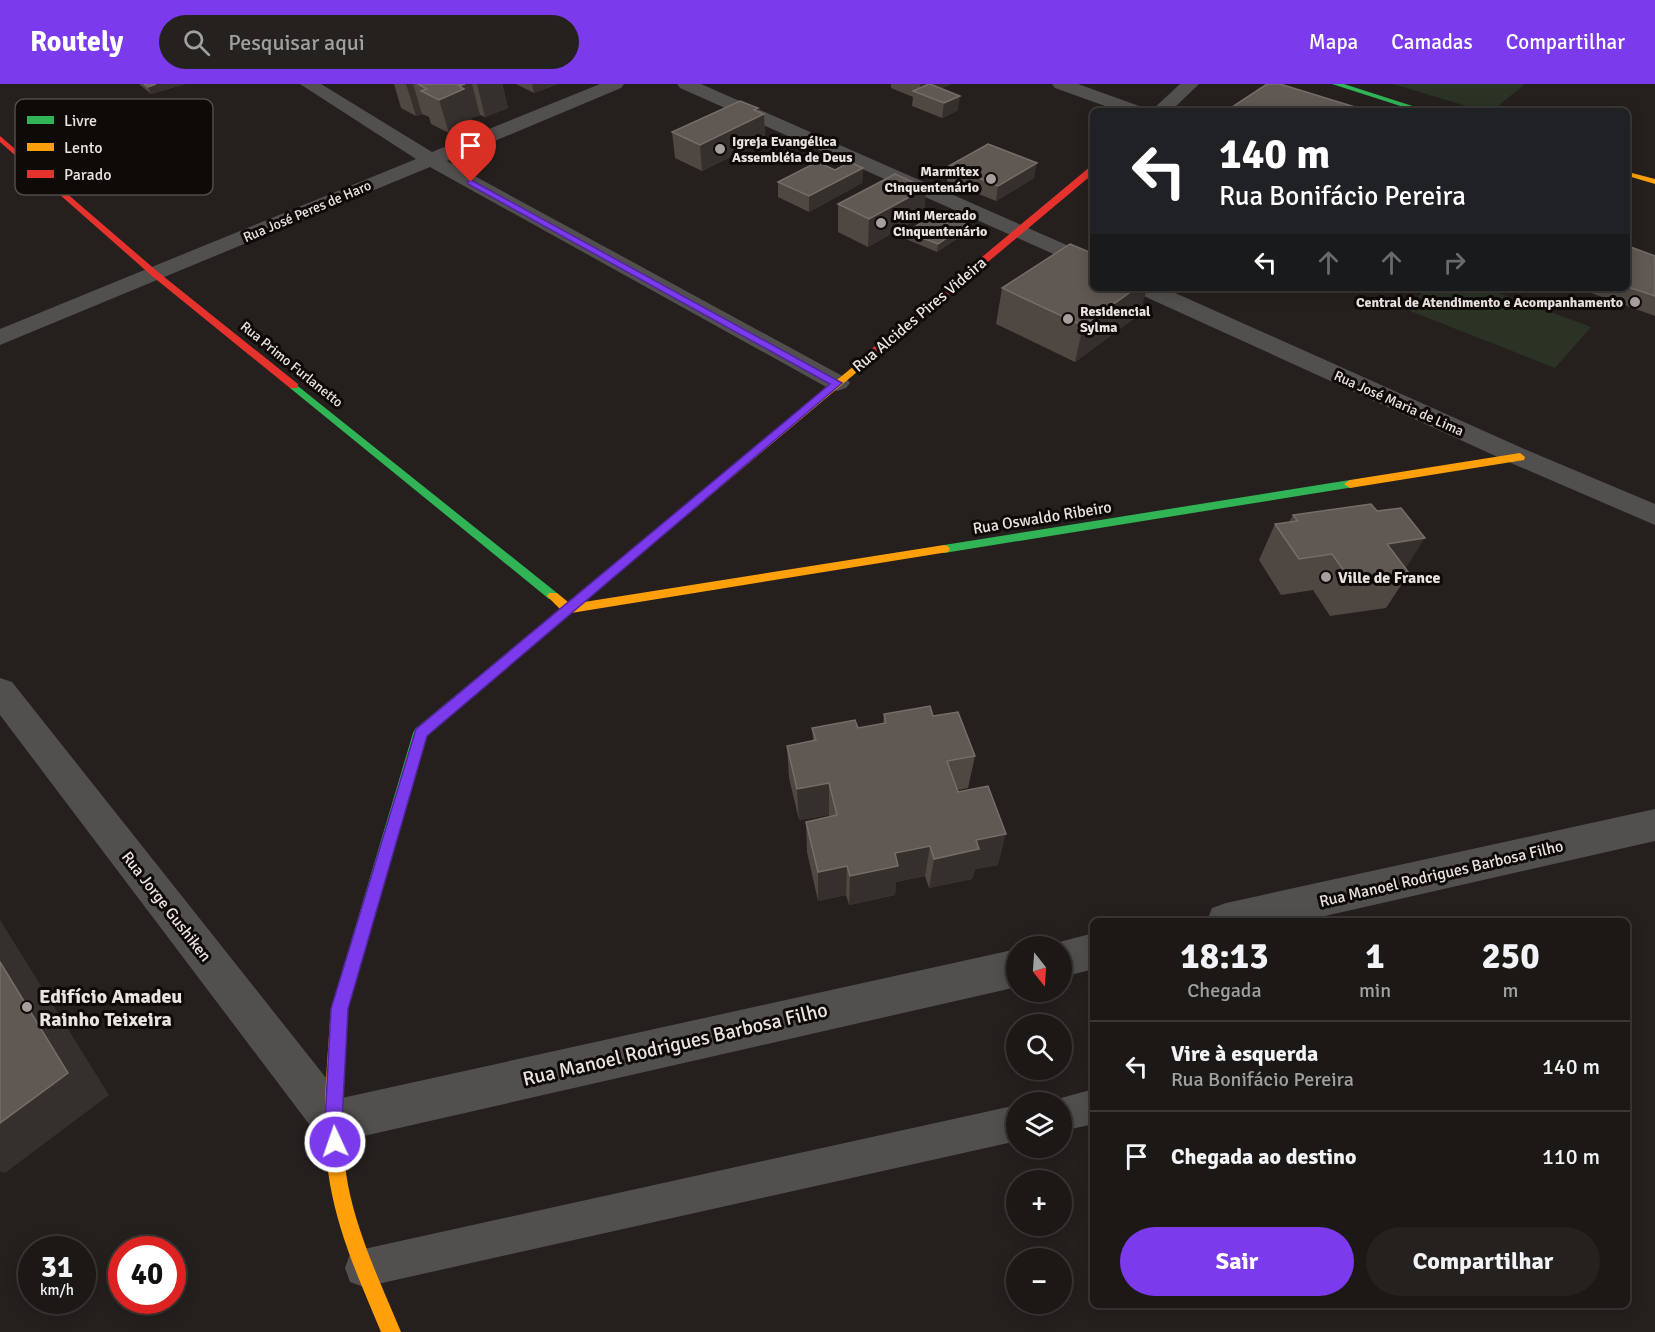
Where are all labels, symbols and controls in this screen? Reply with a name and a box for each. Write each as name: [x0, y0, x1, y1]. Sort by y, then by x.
search box: [159, 15, 579, 69]
text: Routely: [30, 25, 123, 59]
icon: search: [180, 26, 213, 59]
text: Pesquisar aqui: [228, 29, 365, 56]
text: Mapa: [1309, 29, 1358, 55]
text: Camadas: [1391, 29, 1473, 55]
text: Compartilhar: [1506, 29, 1625, 55]
legend: [15, 99, 213, 195]
text: Livre: [64, 111, 97, 131]
pin: [445, 120, 496, 182]
icon: arrive: [454, 129, 487, 162]
text: 140 m: [1219, 129, 1330, 180]
icon: left: [1120, 132, 1198, 210]
place label: Igreja Evangélica Assembléia de Deus: [732, 133, 852, 166]
text: Lento: [64, 138, 102, 158]
marker: Igreja Evangélica Assembléia de Deus: [713, 142, 727, 156]
place label: Marmitex Cinquentenário: [885, 163, 979, 196]
text: Parado: [64, 165, 111, 185]
marker: Marmitex Cinquentenário: [984, 172, 998, 186]
street label: Rua José Peres de Haro: [241, 177, 374, 246]
text: Rua Bonifácio Pereira: [1219, 180, 1466, 213]
place label: Mini Mercado Cinquentenário: [893, 207, 987, 240]
marker: Mini Mercado Cinquentenário: [874, 216, 888, 230]
icon: left: [1249, 246, 1282, 279]
icon: ahead: [1312, 246, 1345, 279]
icon: ahead: [1375, 246, 1408, 279]
icon: right: [1438, 246, 1471, 279]
street label: Rua Alcides Pires Videira: [849, 253, 991, 377]
place label: Central de Atendimento e Acompanhamento: [1356, 294, 1623, 311]
marker: Central de Atendimento e Acompanhamento: [1628, 295, 1642, 309]
place label: Residencial Sylma: [1080, 303, 1151, 336]
marker: Residencial Sylma: [1061, 312, 1075, 326]
street label: Rua Primo Furlanetto: [237, 318, 346, 411]
street label: Rua José Maria de Lima: [1331, 367, 1466, 440]
street label: Rua Oswaldo Ribeiro: [971, 497, 1113, 539]
place label: Ville de France: [1338, 568, 1441, 588]
marker: Ville de France: [1319, 570, 1333, 584]
street label: Rua Manoel Rodrigues Barbosa Filho: [1317, 836, 1565, 912]
street label: Rua Jorge Gushiken: [117, 848, 215, 966]
text: 18:13: [1180, 934, 1269, 979]
text: 1: [1365, 934, 1385, 979]
text: 250: [1481, 934, 1540, 979]
north arrow: [1006, 936, 1072, 1002]
map controls: [1006, 936, 1072, 1314]
text: Chegada: [1187, 978, 1262, 1003]
text: min: [1359, 978, 1391, 1003]
text: m: [1503, 978, 1519, 1003]
place label: Edifício Amadeu Rainho Teixeira: [39, 984, 182, 1032]
street label: Rua Manoel Rodrigues Barbosa Filho: [520, 997, 830, 1092]
marker: Edifício Amadeu Rainho Teixeira: [20, 1000, 34, 1014]
button: search: [1006, 1014, 1072, 1080]
text: Vire à esquerda: [1171, 1040, 1318, 1067]
icon: left: [1120, 1050, 1153, 1083]
text: 140 m: [1542, 1053, 1600, 1080]
text: Rua Bonifácio Pereira: [1171, 1067, 1354, 1092]
button: layers: [1006, 1092, 1072, 1158]
position arrow: [303, 1110, 367, 1174]
icon: arrive: [1120, 1140, 1153, 1173]
text: Chegada ao destino: [1171, 1143, 1357, 1170]
text: 110 m: [1542, 1143, 1600, 1170]
button: +: [1006, 1170, 1072, 1236]
button: Sair: [1120, 1227, 1354, 1296]
button: Compartilhar: [1366, 1227, 1600, 1296]
speed limit sign: 40: [108, 1236, 186, 1314]
button: −: [1006, 1248, 1072, 1314]
text: 31: [41, 1249, 73, 1286]
text: km/h: [40, 1281, 74, 1299]

